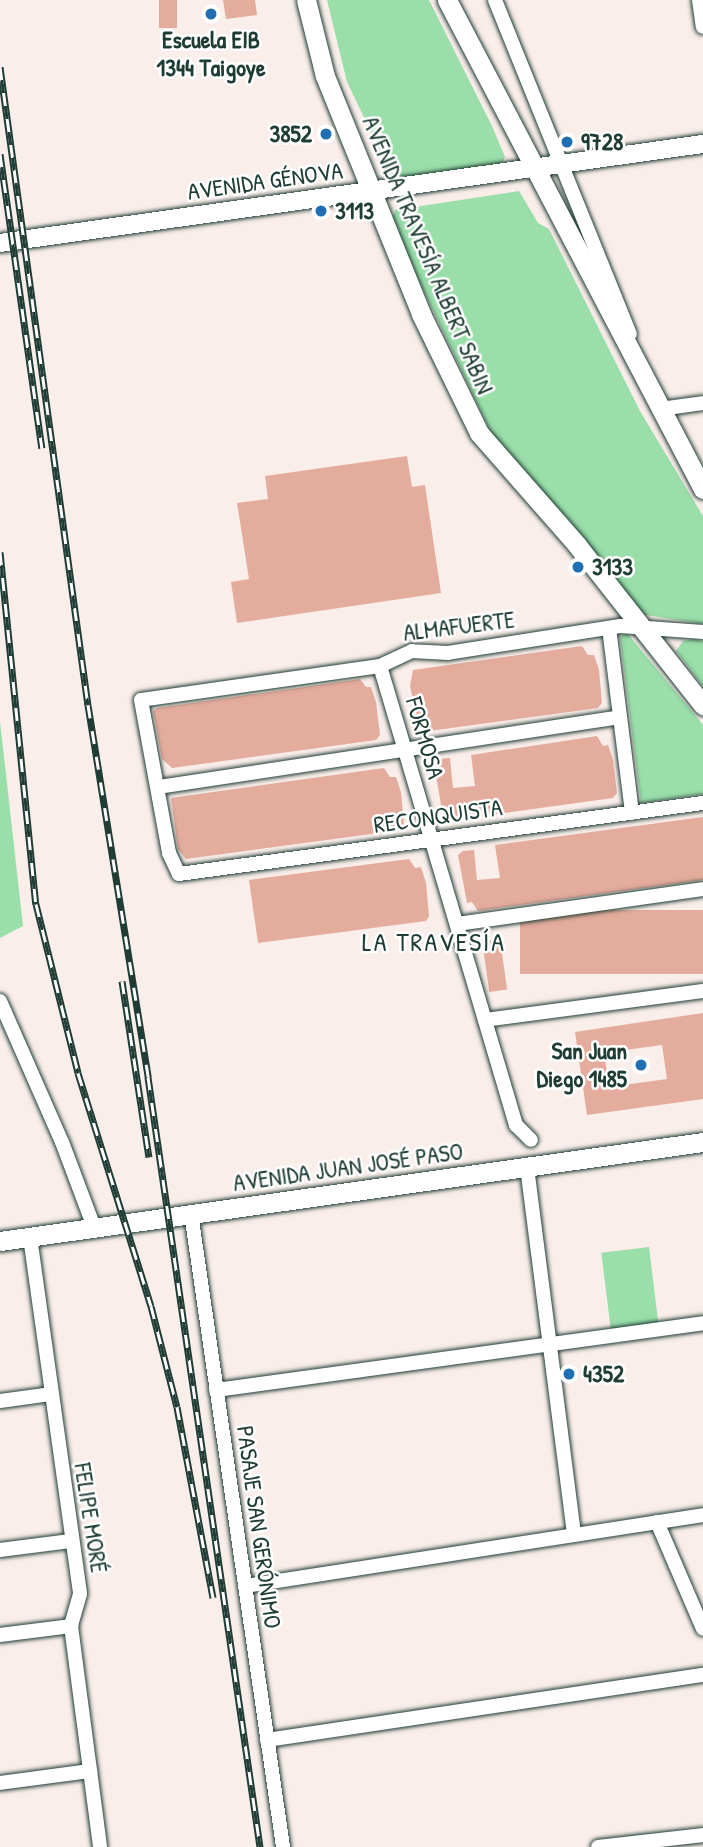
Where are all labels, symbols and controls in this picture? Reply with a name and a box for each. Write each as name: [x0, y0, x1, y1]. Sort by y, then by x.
marker: Escuela EIB 1344 Taigoye: [203, 6, 219, 22]
place label: Escuela EIB 1344 Taigoye: [156, 26, 266, 82]
street label: AVENIDA TRAVESÍA ALBERT SABIN: [356, 112, 500, 398]
place label: 3852: [269, 120, 312, 148]
marker: 3852: [318, 126, 334, 142]
place label: 9728: [581, 128, 623, 156]
marker: 9728: [559, 134, 575, 150]
street label: AVENIDA GÉNOVA: [186, 156, 344, 206]
place label: 3113: [335, 197, 374, 225]
marker: 3113: [313, 203, 329, 219]
place label: 3133: [592, 553, 633, 581]
marker: 3133: [570, 559, 586, 575]
street label: ALMAFUERTE: [402, 605, 516, 647]
street label: FORMOSA: [400, 694, 450, 782]
street label: RECONQUISTA: [372, 793, 504, 839]
district label: LA TRAVESÍA: [363, 926, 505, 958]
place label: San Juan Diego 1485: [537, 1037, 627, 1093]
marker: San Juan Diego 1485: [633, 1057, 649, 1073]
street label: AVENIDA JUAN JOSÉ PASO: [231, 1137, 465, 1197]
place label: 4352: [583, 1360, 624, 1388]
marker: 4352: [561, 1366, 577, 1382]
street label: PASAJE SAN GERÓNIMO: [231, 1424, 287, 1630]
street label: FELIPE MORÉ: [68, 1461, 114, 1575]

